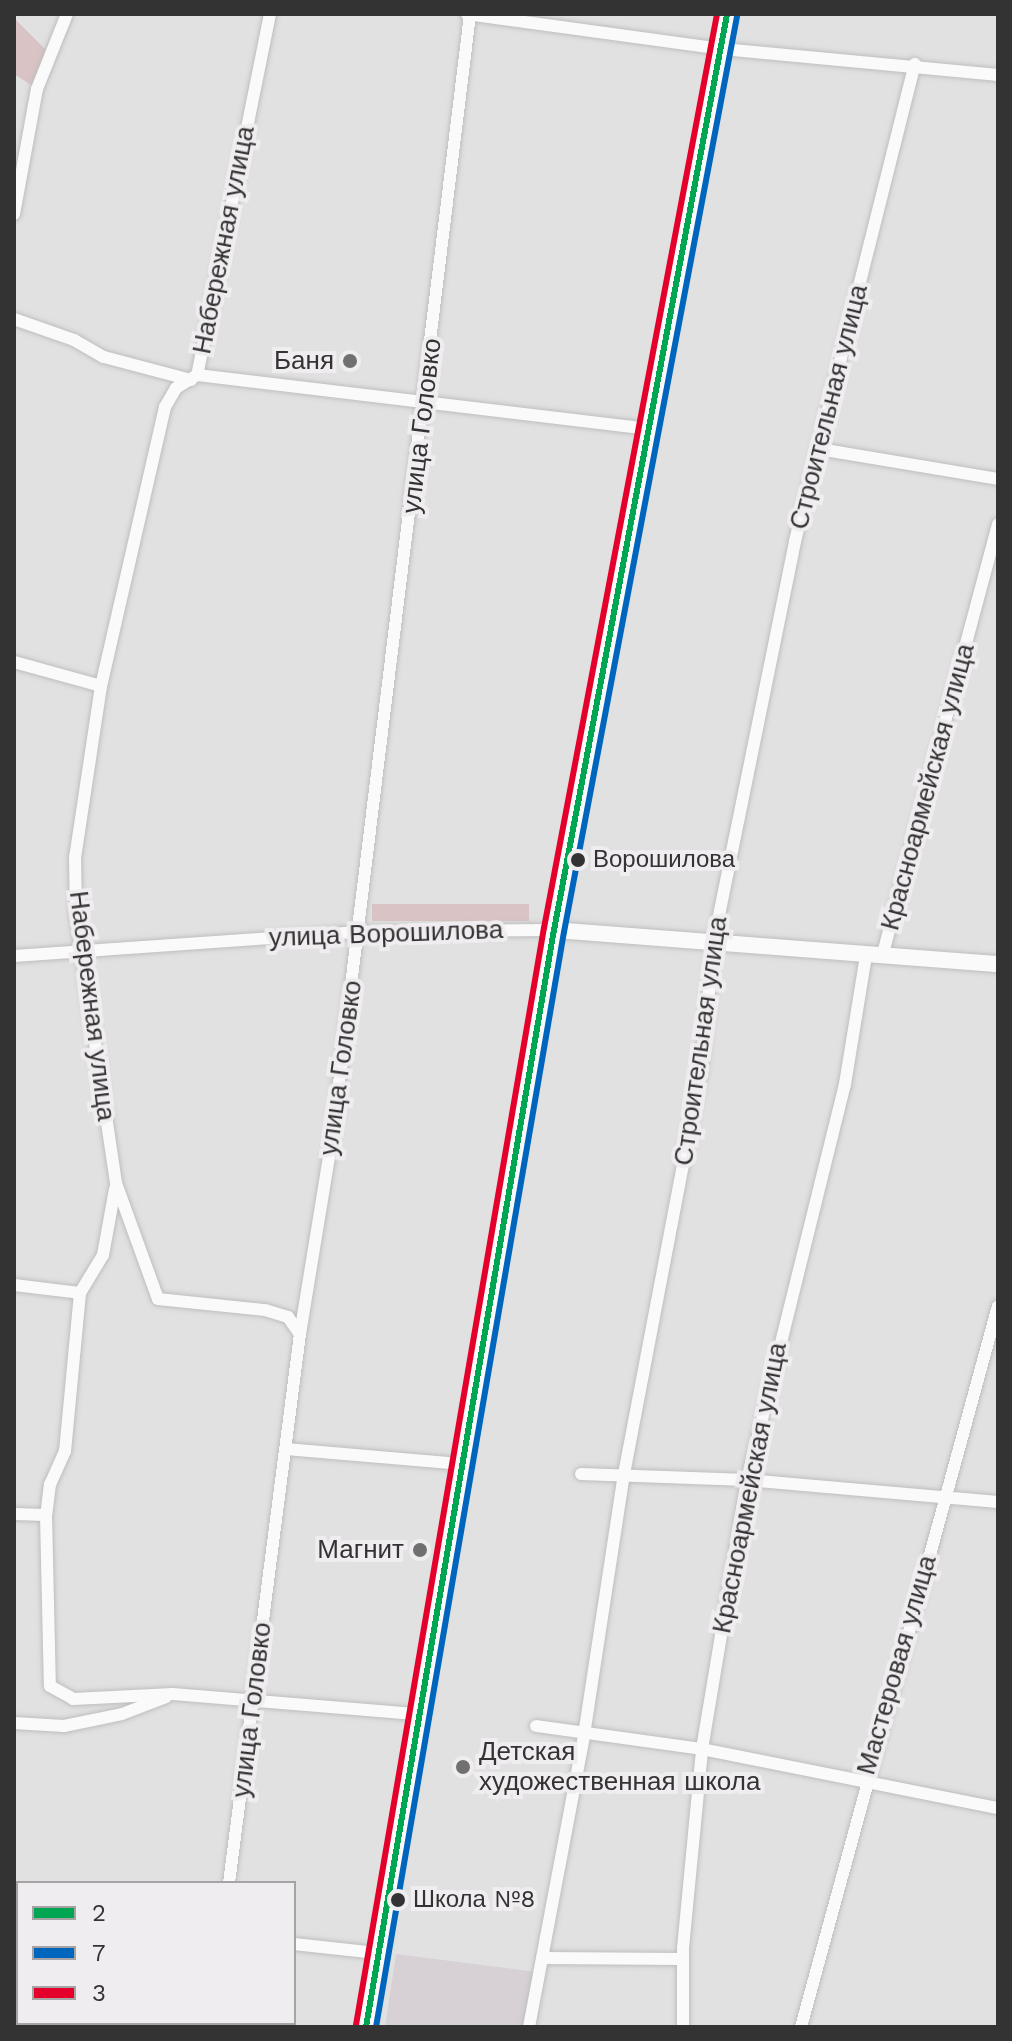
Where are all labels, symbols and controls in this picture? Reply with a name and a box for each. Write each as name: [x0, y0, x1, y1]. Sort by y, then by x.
street label: Набережная улица: [187, 123, 261, 357]
street label: Строительная улица: [783, 281, 875, 533]
street label: улица Головко: [396, 337, 448, 515]
place label: Баня: [274, 345, 334, 377]
marker: Баня: [341, 352, 359, 370]
street label: Красноармейская улица: [875, 640, 981, 934]
place label: Ворошилова: [593, 846, 735, 874]
marker: Ворошилова: [570, 852, 586, 868]
street label: Набережная улица: [62, 889, 122, 1123]
street label: улица Ворошилова: [268, 914, 504, 954]
street label: Строительная улица: [668, 914, 734, 1168]
street label: улица Головко: [313, 978, 369, 1158]
street label: Красноармейская улица: [706, 1340, 794, 1636]
place label: Магнит: [317, 1534, 404, 1566]
marker: Магнит: [411, 1541, 429, 1559]
street label: Мастеровая улица: [851, 1552, 943, 1778]
street label: улица Головко: [226, 1621, 278, 1799]
place label: Детская художественная школа: [479, 1736, 760, 1798]
marker: Детская художественная школа: [454, 1758, 472, 1776]
legend: [16, 1881, 296, 2025]
place label: Школа №8: [413, 1886, 535, 1914]
marker: Школа №8: [390, 1892, 406, 1908]
text: 2: [92, 1899, 106, 1927]
text: 7: [92, 1939, 105, 1967]
text: 3: [92, 1979, 106, 2007]

